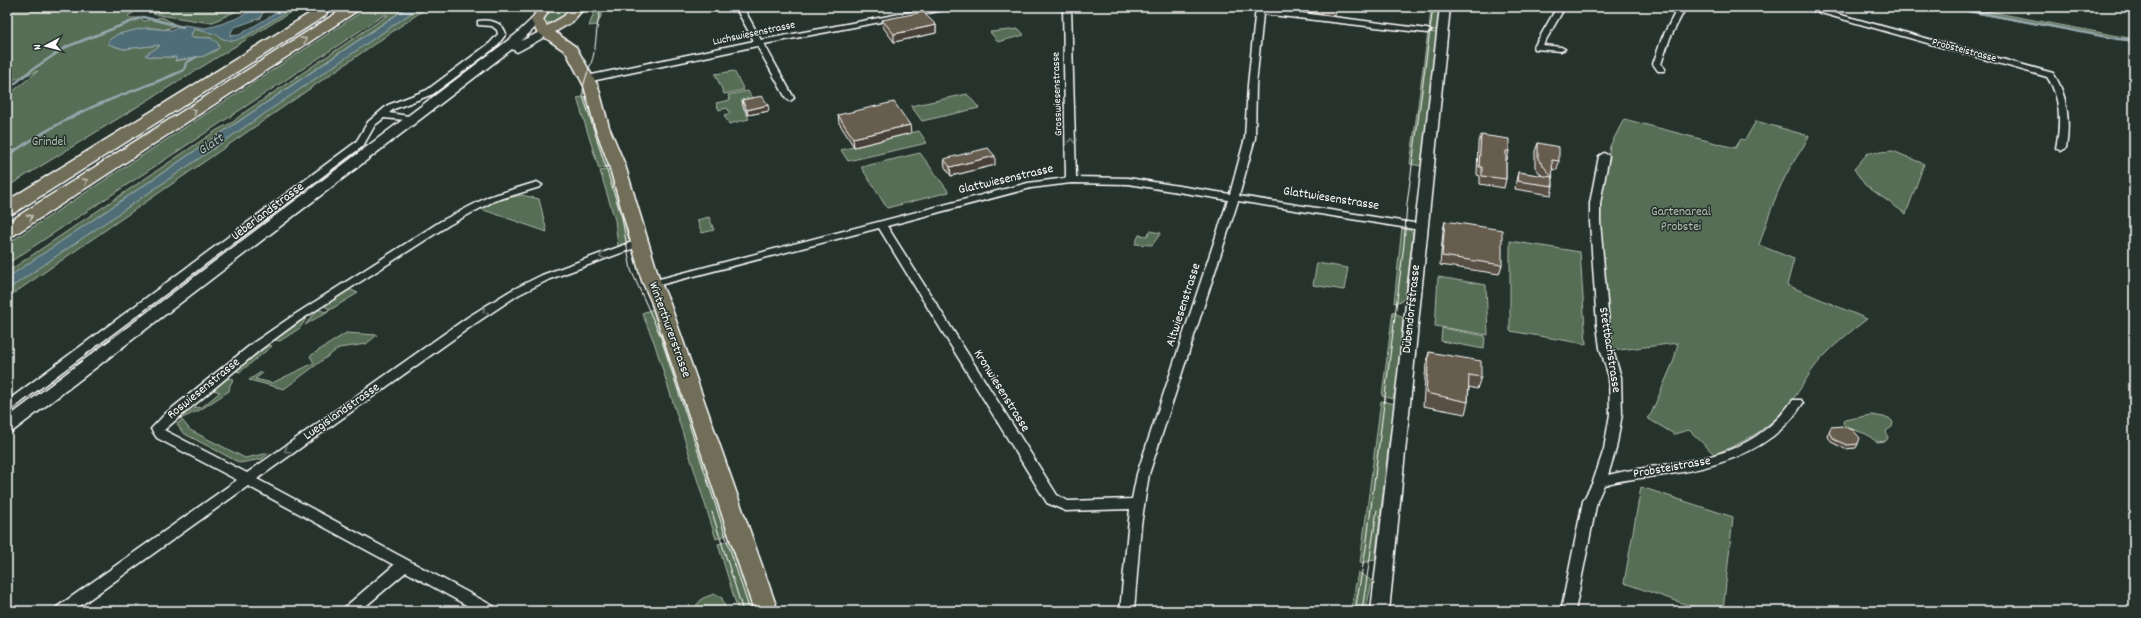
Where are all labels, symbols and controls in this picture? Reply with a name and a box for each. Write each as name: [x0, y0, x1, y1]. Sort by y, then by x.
street label: Luchswiesenstrasse: [711, 17, 797, 51]
north arrow: [26, 26, 66, 66]
street label: Probsteistrasse: [1930, 35, 1998, 67]
one-way arrow: [300, 38, 307, 45]
text: N: [30, 43, 46, 51]
street label: Grosswiesenstrasse: [1049, 51, 1067, 136]
one-way arrow: [190, 108, 197, 115]
water label: Glatt: [194, 128, 229, 161]
park label: Grindel: [32, 133, 66, 152]
one-way arrow: [1066, 138, 1075, 144]
street label: Glattwiesenstrasse: [957, 160, 1056, 200]
one-way arrow: [81, 178, 88, 186]
street label: Ueberlandstrasse: [227, 178, 309, 246]
street label: Glattwiesenstrasse: [1282, 182, 1381, 216]
park label: Gartenareal Probstei: [1651, 203, 1711, 237]
one-way arrow: [25, 214, 32, 221]
one-way arrow: [599, 251, 606, 259]
street label: Altwiesenstrasse: [1162, 261, 1206, 349]
street label: Dübendorfstrasse: [1398, 264, 1426, 354]
street label: Winterthurerstrasse: [643, 279, 695, 381]
one-way arrow: [482, 306, 489, 314]
street label: Stettbachstrasse: [1593, 306, 1625, 395]
street label: Kronwiesenstrasse: [968, 346, 1034, 436]
street label: Roswiesenstrasse: [163, 353, 245, 424]
street label: Luegislandstrasse: [300, 378, 384, 445]
one-way arrow: [285, 445, 292, 452]
street label: Probsteistrasse: [1632, 452, 1713, 484]

